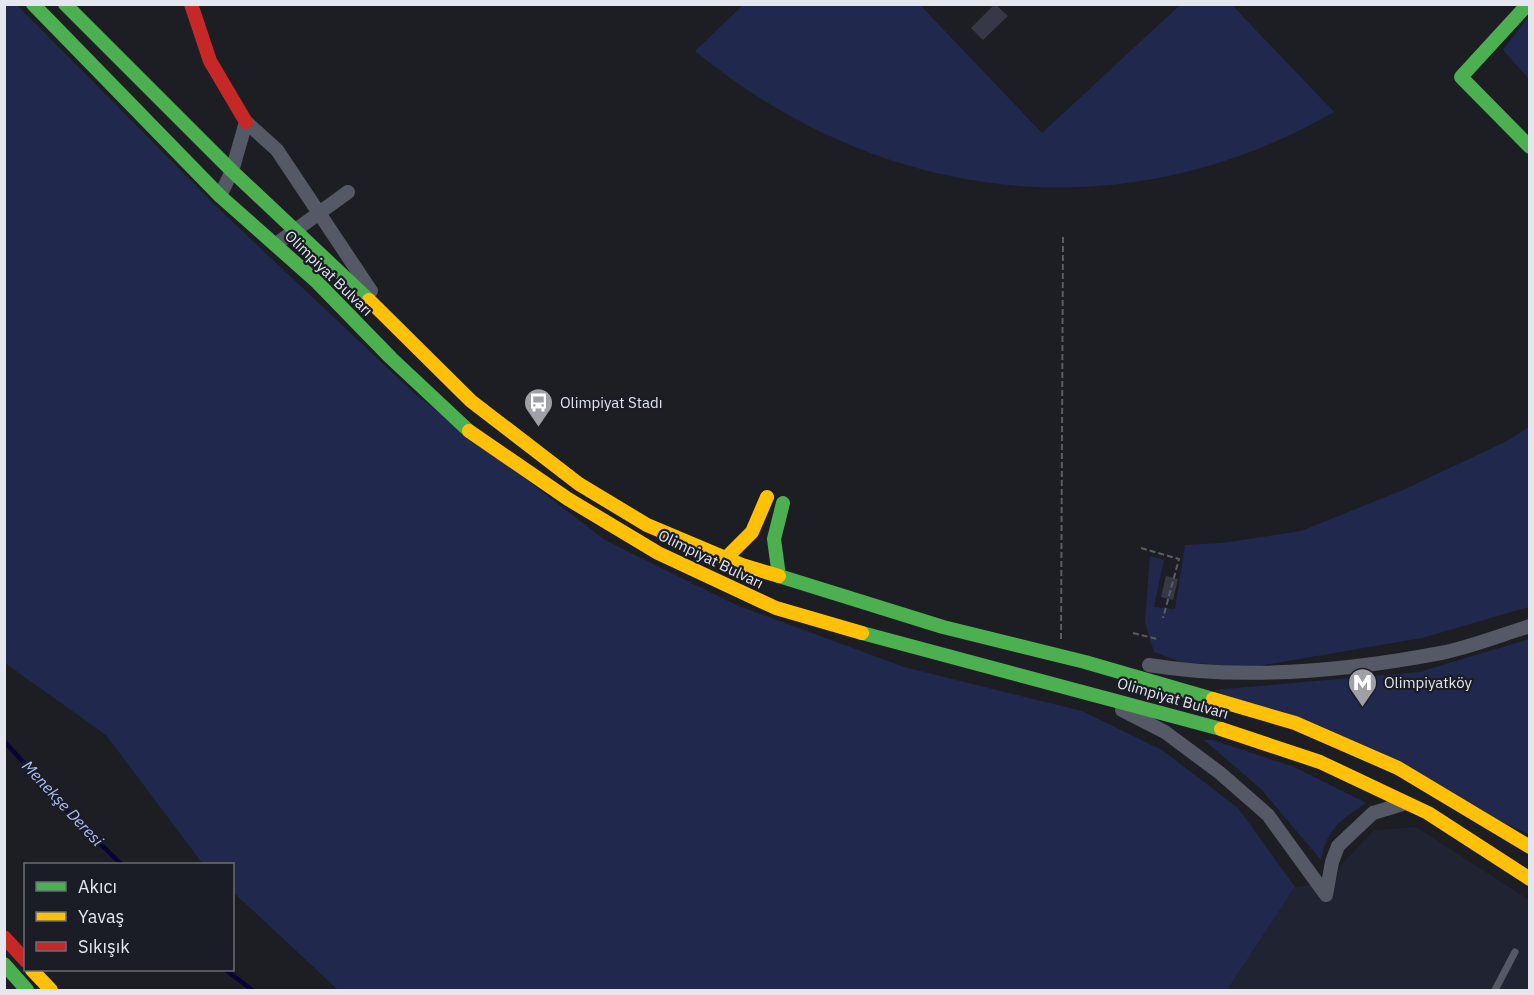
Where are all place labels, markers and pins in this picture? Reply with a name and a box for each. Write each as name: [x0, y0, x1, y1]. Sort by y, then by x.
bus stop icon: Olimpiyat Stadı: [523, 386, 555, 428]
place label: Olimpiyat Stadı: [560, 393, 663, 412]
metro station icon: Olimpiyatköy: [1347, 666, 1379, 708]
place label: Olimpiyatköy: [1384, 673, 1473, 692]

